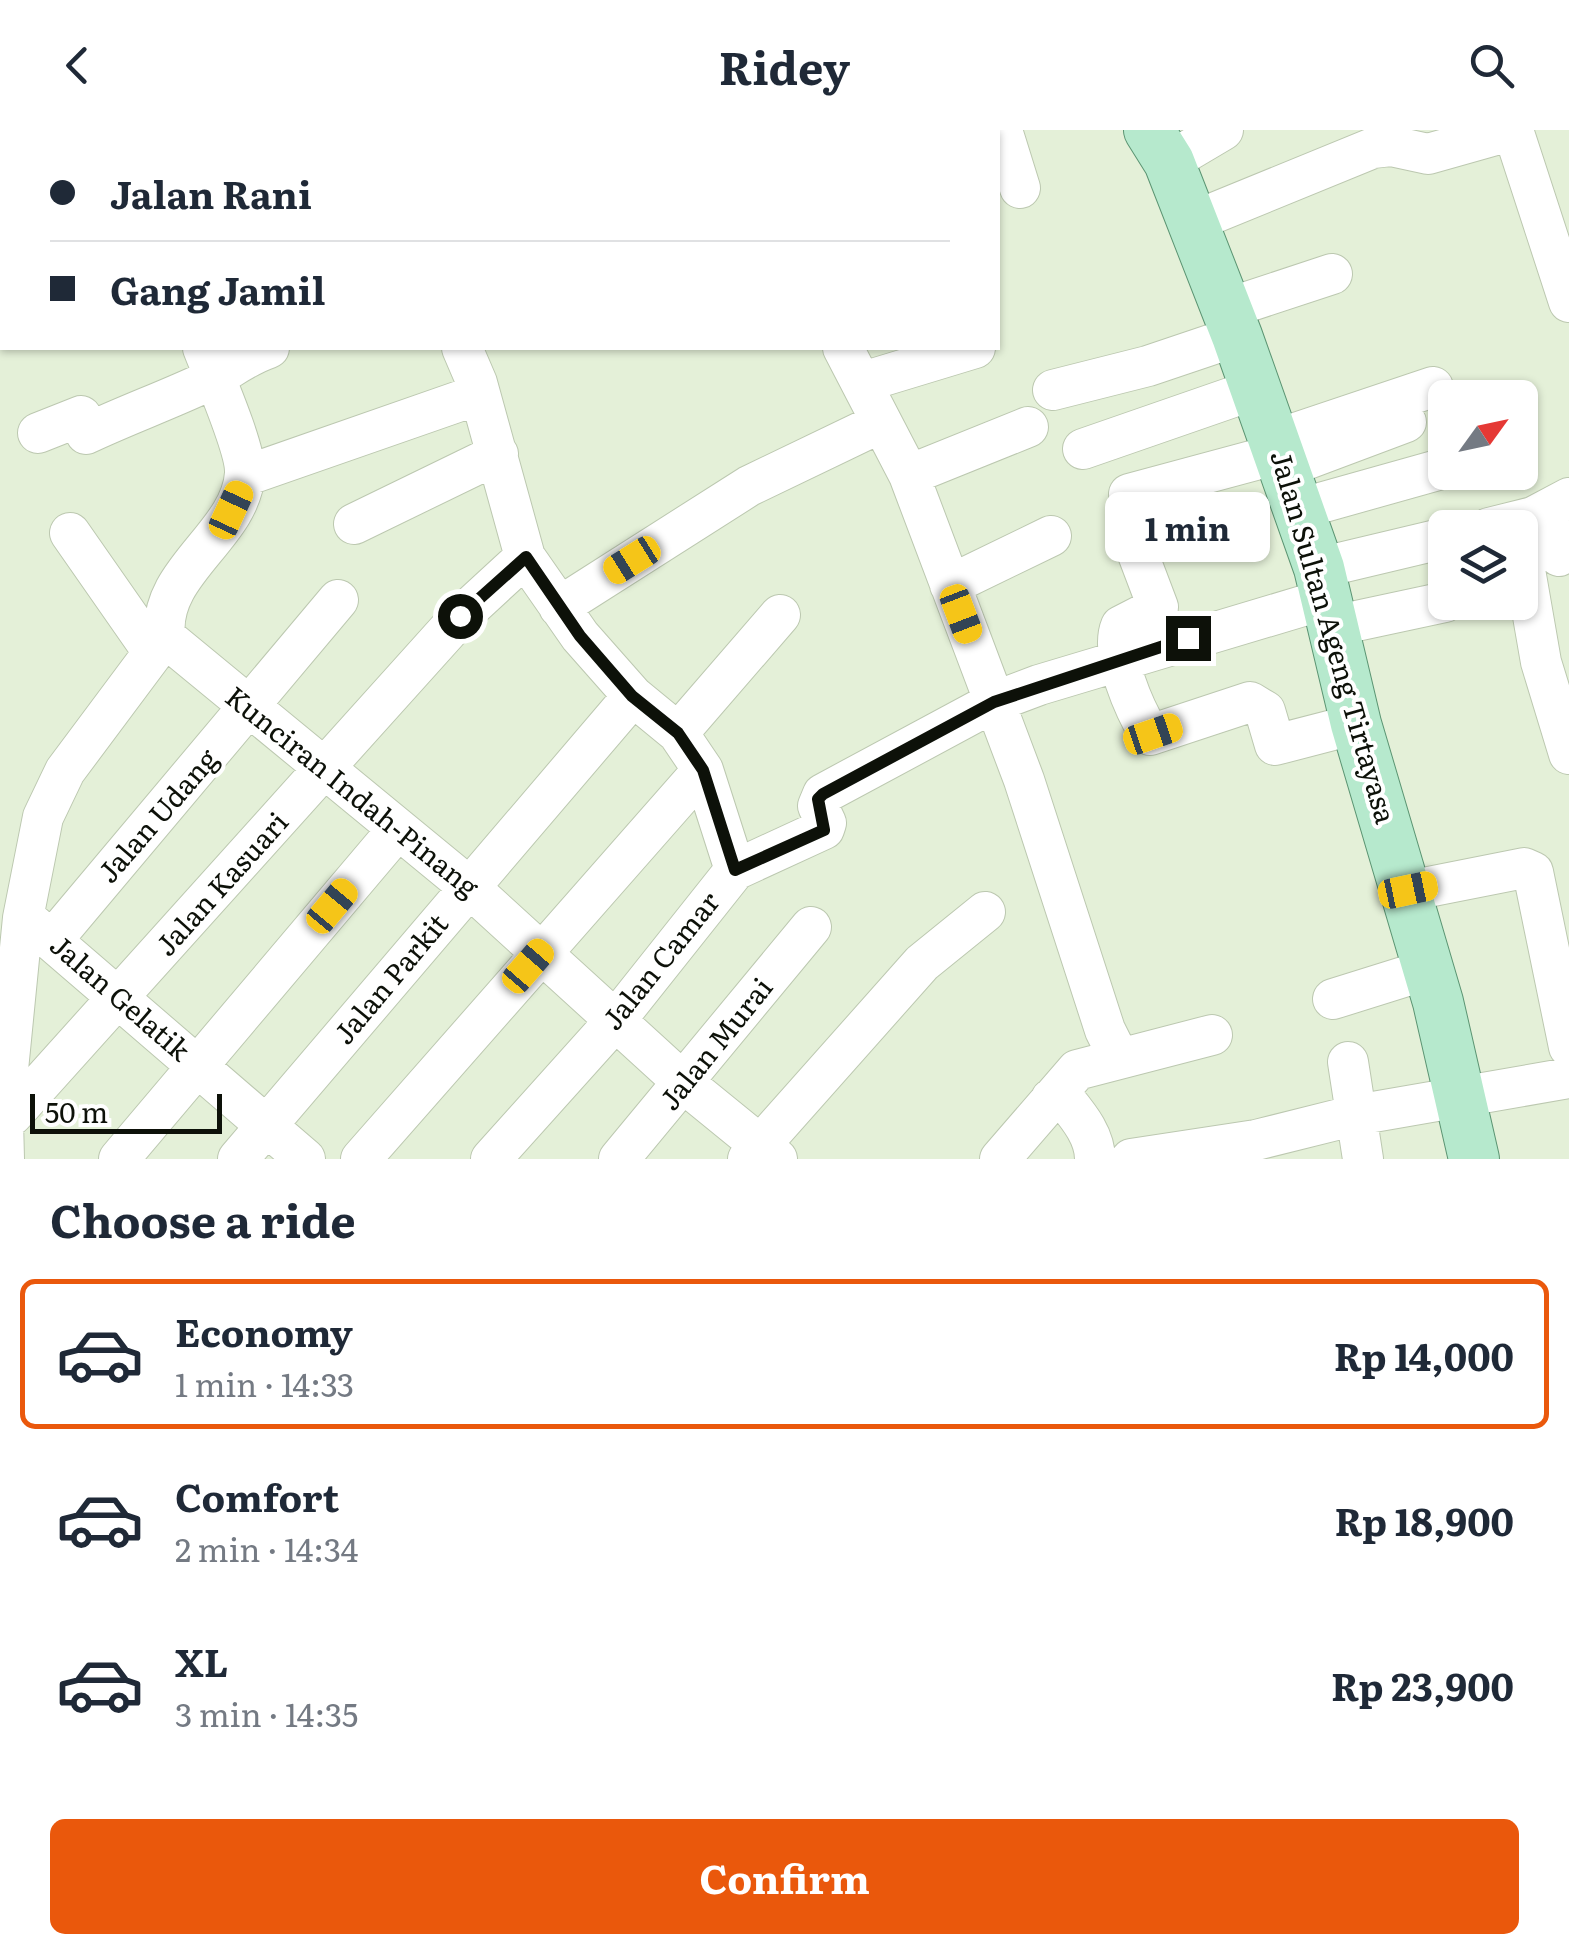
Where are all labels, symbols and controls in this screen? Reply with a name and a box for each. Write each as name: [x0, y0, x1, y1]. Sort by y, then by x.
text: Ridey: [719, 32, 850, 99]
icon: back: [50, 38, 105, 93]
icon: search: [1464, 38, 1519, 93]
text: Jalan Rani: [110, 164, 312, 221]
text: Gang Jamil: [110, 260, 325, 317]
north arrow: [1428, 380, 1538, 490]
map controls: [1428, 380, 1538, 620]
street label: Jalan Sultan Ageng Tirtayasa: [1261, 445, 1408, 828]
car: [205, 476, 257, 544]
callout: 1 min: [1106, 493, 1270, 563]
text: 1 min: [1145, 503, 1230, 551]
button: layers: [1428, 510, 1538, 620]
car: [599, 531, 665, 589]
car: [936, 581, 986, 647]
route start: [438, 594, 483, 639]
route end: [1166, 616, 1211, 661]
street label: Kunciran Indah-Pinang: [217, 675, 489, 906]
car: [1120, 710, 1186, 758]
street label: Jalan Udang: [86, 738, 227, 891]
street label: Jalan Kasuari: [144, 801, 297, 964]
car: [1376, 869, 1440, 911]
car: [301, 873, 363, 939]
street label: Jalan Camar: [591, 881, 729, 1038]
street label: Jalan Parkit: [322, 903, 457, 1052]
street label: Jalan Gelatik: [42, 923, 202, 1070]
car: [497, 934, 559, 998]
street label: Jalan Murai: [648, 967, 781, 1118]
scale bar: [30, 1089, 222, 1134]
text: 50 m: [45, 1090, 108, 1132]
text: Choose a ride: [50, 1185, 356, 1252]
text: Economy: [175, 1302, 353, 1359]
icon: car: [55, 1309, 145, 1399]
text: Rp 14,000: [1334, 1326, 1514, 1383]
text: 1 min · 14:33: [175, 1359, 354, 1407]
text: Comfort: [175, 1467, 339, 1524]
icon: car: [55, 1474, 145, 1564]
text: Rp 18,900: [1334, 1491, 1514, 1548]
text: 2 min · 14:34: [175, 1524, 359, 1572]
text: XL: [175, 1632, 228, 1689]
icon: car: [55, 1639, 145, 1729]
text: Rp 23,900: [1331, 1656, 1514, 1713]
text: 3 min · 14:35: [175, 1689, 358, 1737]
button: Confirm: [50, 1819, 1519, 1934]

